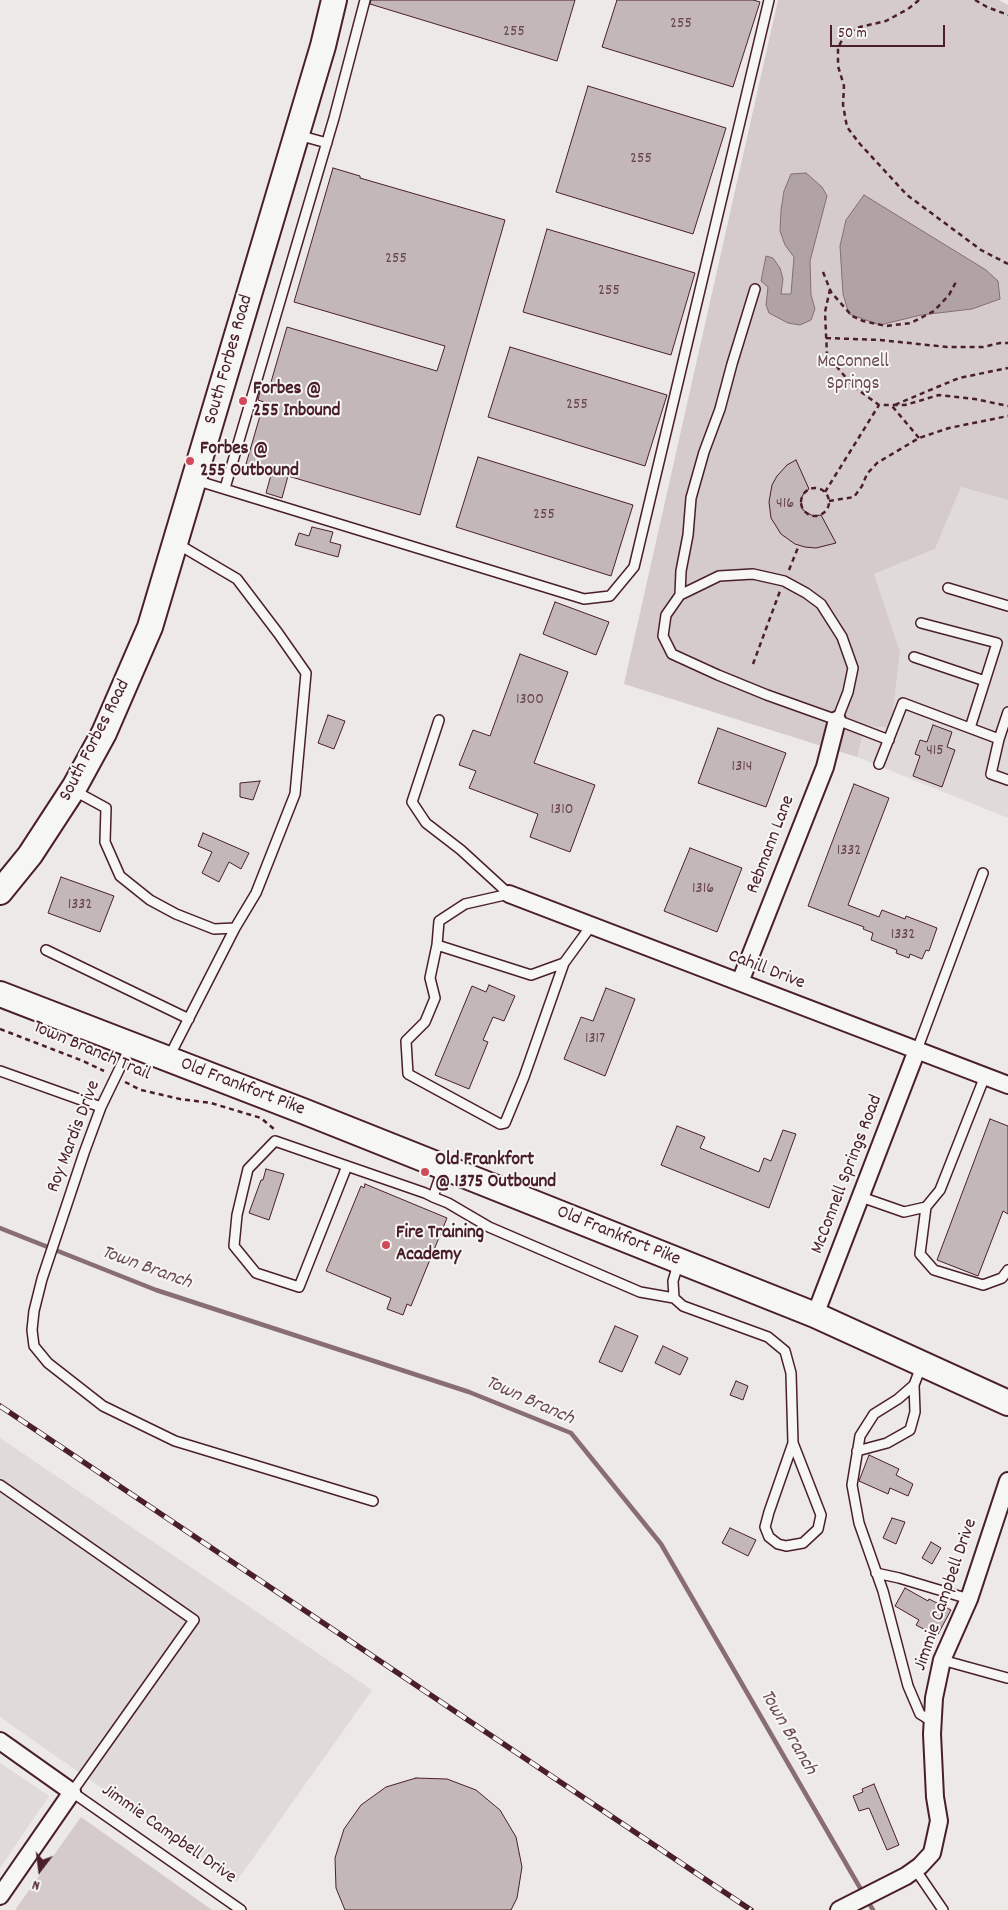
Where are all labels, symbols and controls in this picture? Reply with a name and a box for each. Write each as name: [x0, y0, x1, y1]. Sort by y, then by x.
house number: 255: [670, 15, 692, 35]
scale bar: [833, 15, 948, 47]
house number: 255: [503, 23, 525, 43]
text: 50 m: [838, 23, 867, 45]
house number: 255: [630, 150, 652, 170]
house number: 255: [385, 250, 407, 270]
house number: 255: [598, 282, 620, 302]
street label: South Forbes Road: [201, 293, 259, 427]
park label: McConnell Springs: [817, 352, 889, 396]
place label: Forbes @ 255 Inbound: [253, 379, 340, 423]
marker: Forbes @ 255 Inbound: [237, 395, 249, 407]
house number: 255: [566, 396, 588, 416]
place label: Forbes @ 255 Outbound: [200, 439, 299, 483]
marker: Forbes @ 255 Outbound: [184, 455, 196, 467]
house number: 416: [776, 495, 794, 515]
house number: 255: [533, 506, 555, 526]
street label: South Forbes Road: [56, 676, 136, 806]
house number: 1300: [516, 691, 544, 711]
house number: 415: [926, 742, 944, 762]
house number: 1314: [732, 758, 752, 778]
street label: Rebmann Lane: [743, 793, 801, 897]
house number: 1310: [551, 801, 573, 821]
house number: 1332: [837, 842, 861, 862]
house number: 1316: [692, 880, 714, 900]
house number: 1332: [68, 896, 92, 916]
house number: 1332: [891, 926, 915, 946]
street label: Cahill Drive: [724, 946, 808, 996]
street label: Town Branch Trail: [29, 1017, 153, 1087]
house number: 1317: [585, 1030, 605, 1050]
street label: Old Frankfort Pike: [177, 1054, 307, 1122]
street label: Roy Mardis Drive: [43, 1078, 107, 1196]
street label: McConnell Springs Road: [807, 1092, 889, 1258]
place label: Old Frankfort @ 1375 Outbound: [435, 1150, 556, 1194]
marker: Old Frankfort @ 1375 Outbound: [419, 1166, 431, 1178]
street label: Old Frankfort Pike: [553, 1202, 683, 1272]
place label: Fire Training Academy: [396, 1223, 484, 1267]
marker: Fire Training Academy: [380, 1239, 392, 1251]
water label: Town Branch: [97, 1242, 195, 1296]
water label: Town Branch: [481, 1372, 577, 1432]
street label: Jimmie Campbell Drive: [910, 1516, 984, 1674]
water label: Town Branch: [753, 1686, 821, 1780]
street label: Jimmie Campbell Drive: [96, 1780, 240, 1890]
north arrow: [15, 1845, 65, 1895]
text: N: [30, 1874, 42, 1895]

